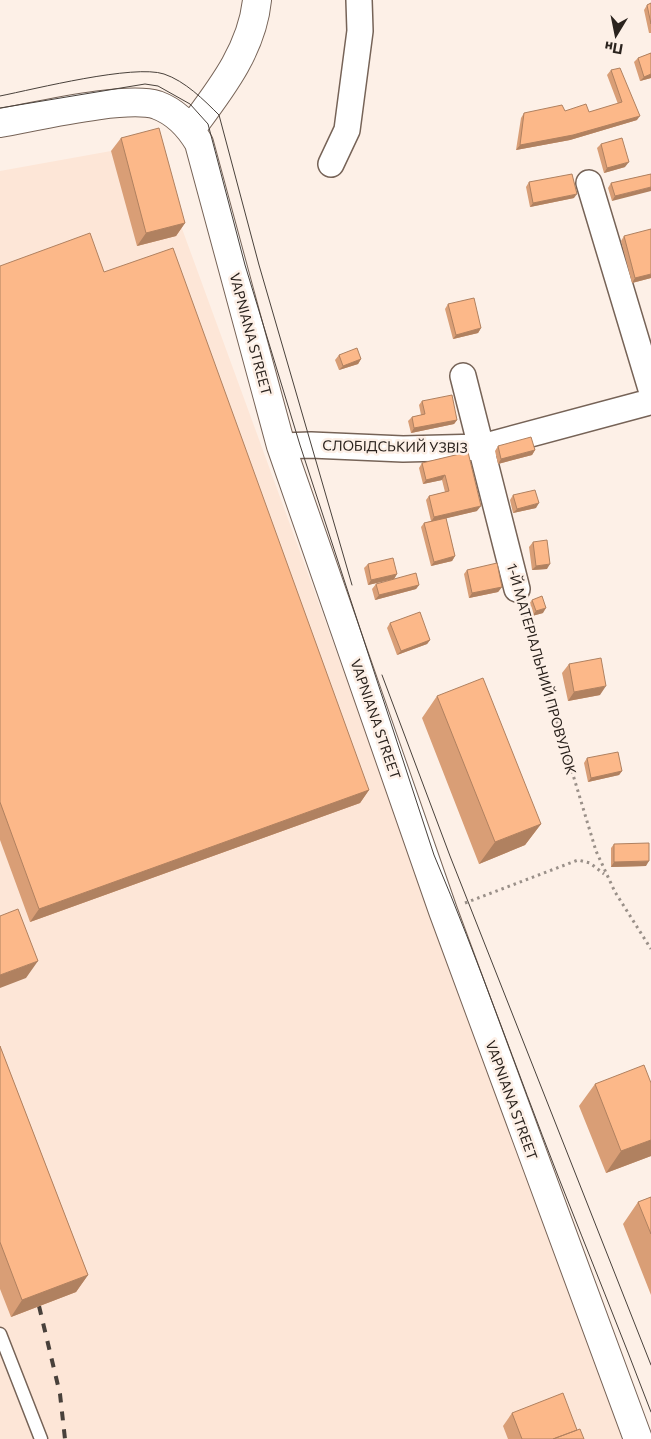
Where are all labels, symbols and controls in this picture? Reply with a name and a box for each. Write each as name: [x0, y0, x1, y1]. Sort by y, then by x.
north arrow: [591, 10, 641, 60]
text: Пн: [603, 38, 624, 58]
street label: VAPNIANA STREET: [226, 271, 276, 397]
street label: СЛОБІДСЬКИЙ УЗВІЗ: [322, 436, 468, 456]
street label: 1-Й МАТЕРІАЛЬНИЙ ПРОВУЛОК: [504, 561, 580, 777]
street label: VAPNIANA STREET: [347, 657, 405, 781]
street label: VAPNIANA STREET: [482, 1038, 542, 1162]

